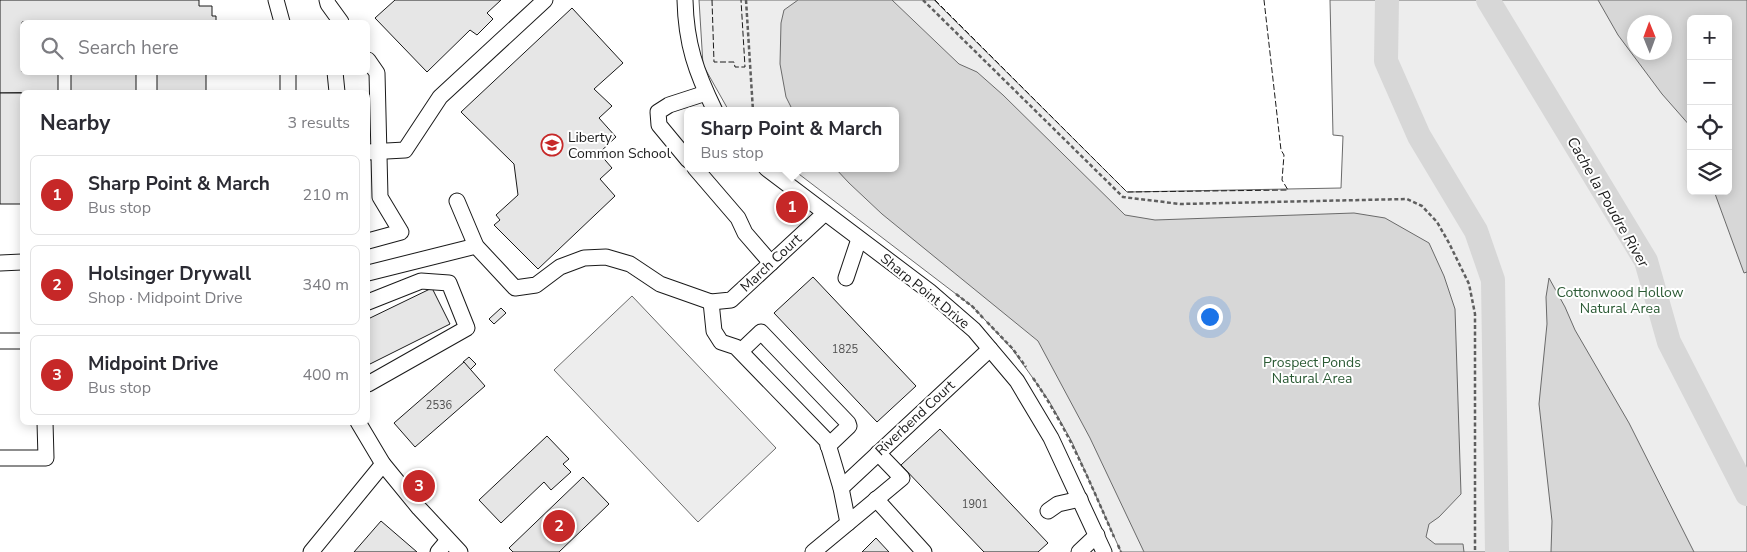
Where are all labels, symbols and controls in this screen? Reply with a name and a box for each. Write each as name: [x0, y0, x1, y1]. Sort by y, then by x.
north arrow: [1627, 15, 1672, 60]
map controls: [1687, 15, 1732, 195]
button: +: [1687, 15, 1732, 60]
search box: [20, 20, 370, 75]
icon: search: [38, 34, 66, 62]
text: Search here: [78, 35, 179, 61]
button: −: [1687, 60, 1732, 105]
button: locate: [1687, 105, 1732, 150]
popup: [684, 107, 899, 172]
text: Nearby: [40, 109, 110, 137]
text: 3 results: [288, 112, 350, 134]
text: Sharp Point & March: [701, 116, 882, 142]
place label: Liberty Common School: [568, 128, 672, 163]
school or university icon: Liberty Common School: [540, 133, 564, 157]
water label: Cache la Poudre River: [1562, 133, 1654, 271]
text: Bus stop: [701, 142, 764, 164]
button: layers: [1687, 150, 1732, 195]
text: Sharp Point & March: [88, 171, 270, 197]
text: 1: [52, 184, 62, 206]
text: 210 m: [302, 184, 349, 206]
pin: 1: [776, 188, 808, 226]
text: Bus stop: [88, 197, 151, 219]
street label: March Court: [736, 230, 806, 296]
street label: Sharp Point Drive: [876, 249, 974, 333]
text: Holsinger Drywall: [88, 261, 251, 287]
text: 2: [52, 274, 62, 296]
text: 340 m: [302, 274, 349, 296]
park label: Cottonwood Hollow Natural Area: [1557, 283, 1684, 318]
text: Shop · Midpoint Drive: [88, 287, 242, 309]
your location: [1197, 304, 1223, 330]
house number: 1825: [832, 342, 859, 357]
text: Midpoint Drive: [88, 351, 218, 377]
park label: Prospect Ponds Natural Area: [1263, 353, 1361, 388]
text: 3: [52, 364, 62, 386]
text: 400 m: [302, 364, 349, 386]
street label: Riverbend Court: [871, 376, 959, 460]
text: Bus stop: [88, 377, 151, 399]
house number: 2536: [426, 398, 453, 413]
pin: 3: [403, 467, 435, 505]
house number: 1901: [962, 497, 988, 512]
pin: 2: [543, 507, 575, 545]

